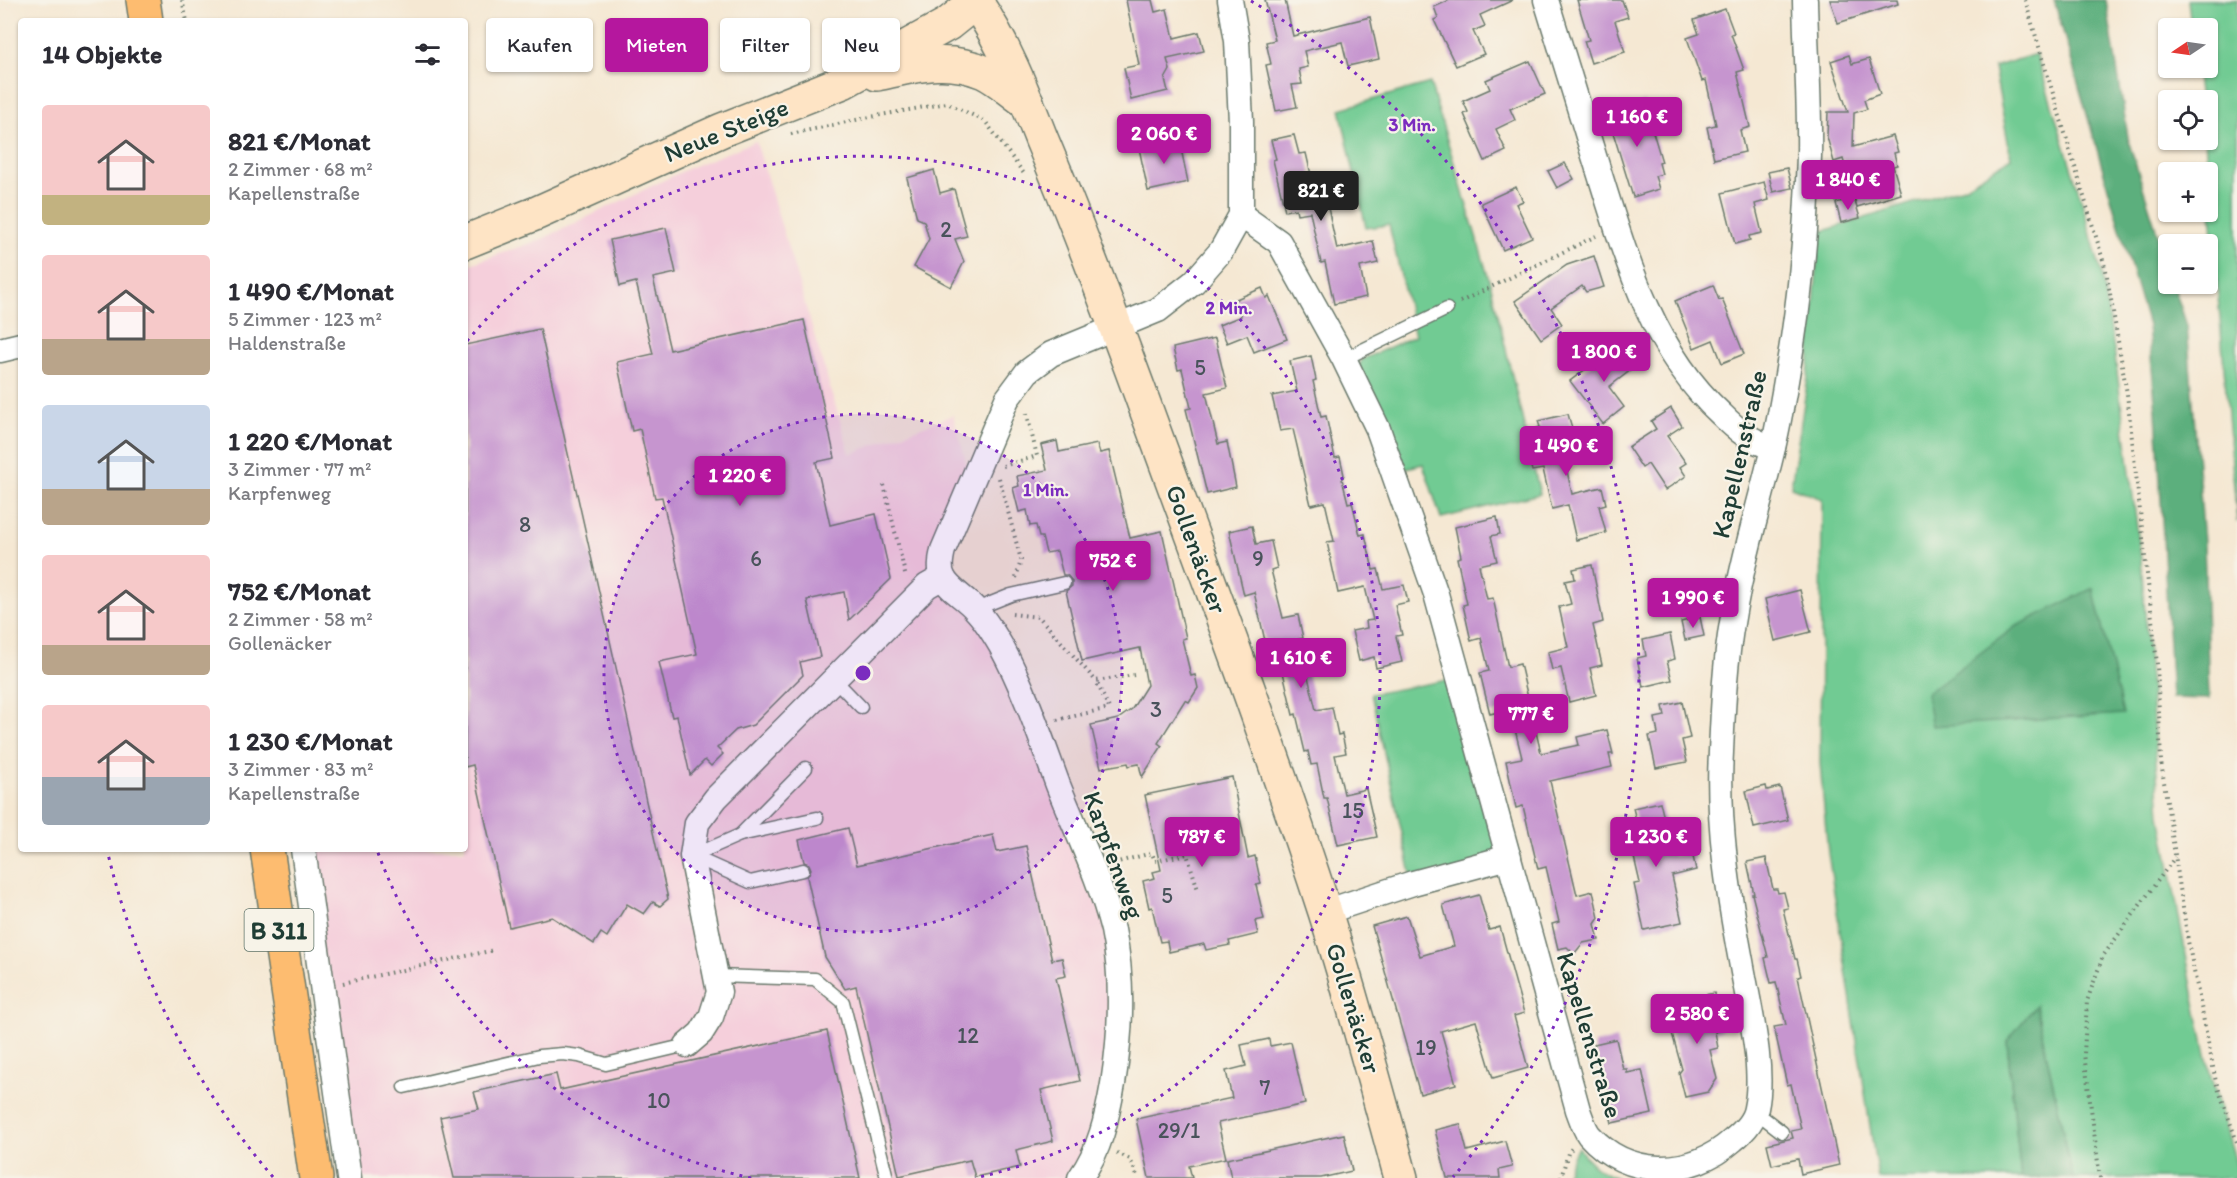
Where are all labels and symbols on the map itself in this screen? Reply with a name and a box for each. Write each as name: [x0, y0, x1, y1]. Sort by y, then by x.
north arrow: [2158, 18, 2218, 78]
street label: Neue Steige: [659, 90, 793, 170]
pin: 1 160 €: [1582, 97, 1692, 148]
pin: 2 060 €: [1109, 114, 1219, 165]
text: 3 Min.: [1388, 114, 1436, 136]
pin: 1 840 €: [1793, 160, 1903, 211]
pin: 821 €: [1279, 171, 1363, 222]
house number: 2: [940, 216, 952, 243]
text: 2 Min.: [1206, 297, 1252, 319]
pin: 1 800 €: [1549, 332, 1659, 383]
house number: 5: [1194, 354, 1206, 381]
street label: Kapellenstraße: [1704, 367, 1774, 541]
pin: 1 490 €: [1511, 426, 1621, 477]
pin: 1 220 €: [685, 456, 795, 507]
text: 1 Min.: [1023, 479, 1069, 501]
street label: Gollenäcker: [1159, 480, 1235, 618]
house number: 8: [519, 511, 531, 538]
pin: 752 €: [1071, 541, 1155, 592]
house number: 6: [750, 545, 762, 572]
house number: 9: [1252, 545, 1264, 572]
pin: 1 990 €: [1638, 578, 1748, 629]
pin: 1 610 €: [1246, 638, 1356, 689]
centre of rings: [853, 663, 873, 683]
pin: 777 €: [1489, 694, 1573, 745]
house number: 3: [1150, 696, 1162, 723]
street label: Karpfenweg: [1076, 787, 1152, 924]
house number: 15: [1342, 797, 1364, 824]
pin: 787 €: [1160, 817, 1244, 868]
pin: 1 230 €: [1601, 817, 1711, 868]
house number: 5: [1161, 882, 1173, 909]
road number: B 311: [244, 909, 314, 951]
street label: Gollenäcker: [1319, 939, 1389, 1078]
street label: Kapellenstraße: [1550, 948, 1630, 1122]
pin: 2 580 €: [1642, 994, 1752, 1045]
house number: 12: [957, 1022, 979, 1049]
house number: 19: [1415, 1034, 1437, 1061]
house number: 7: [1260, 1074, 1271, 1101]
house number: 10: [647, 1087, 671, 1114]
house number: 29/1: [1158, 1117, 1200, 1144]

